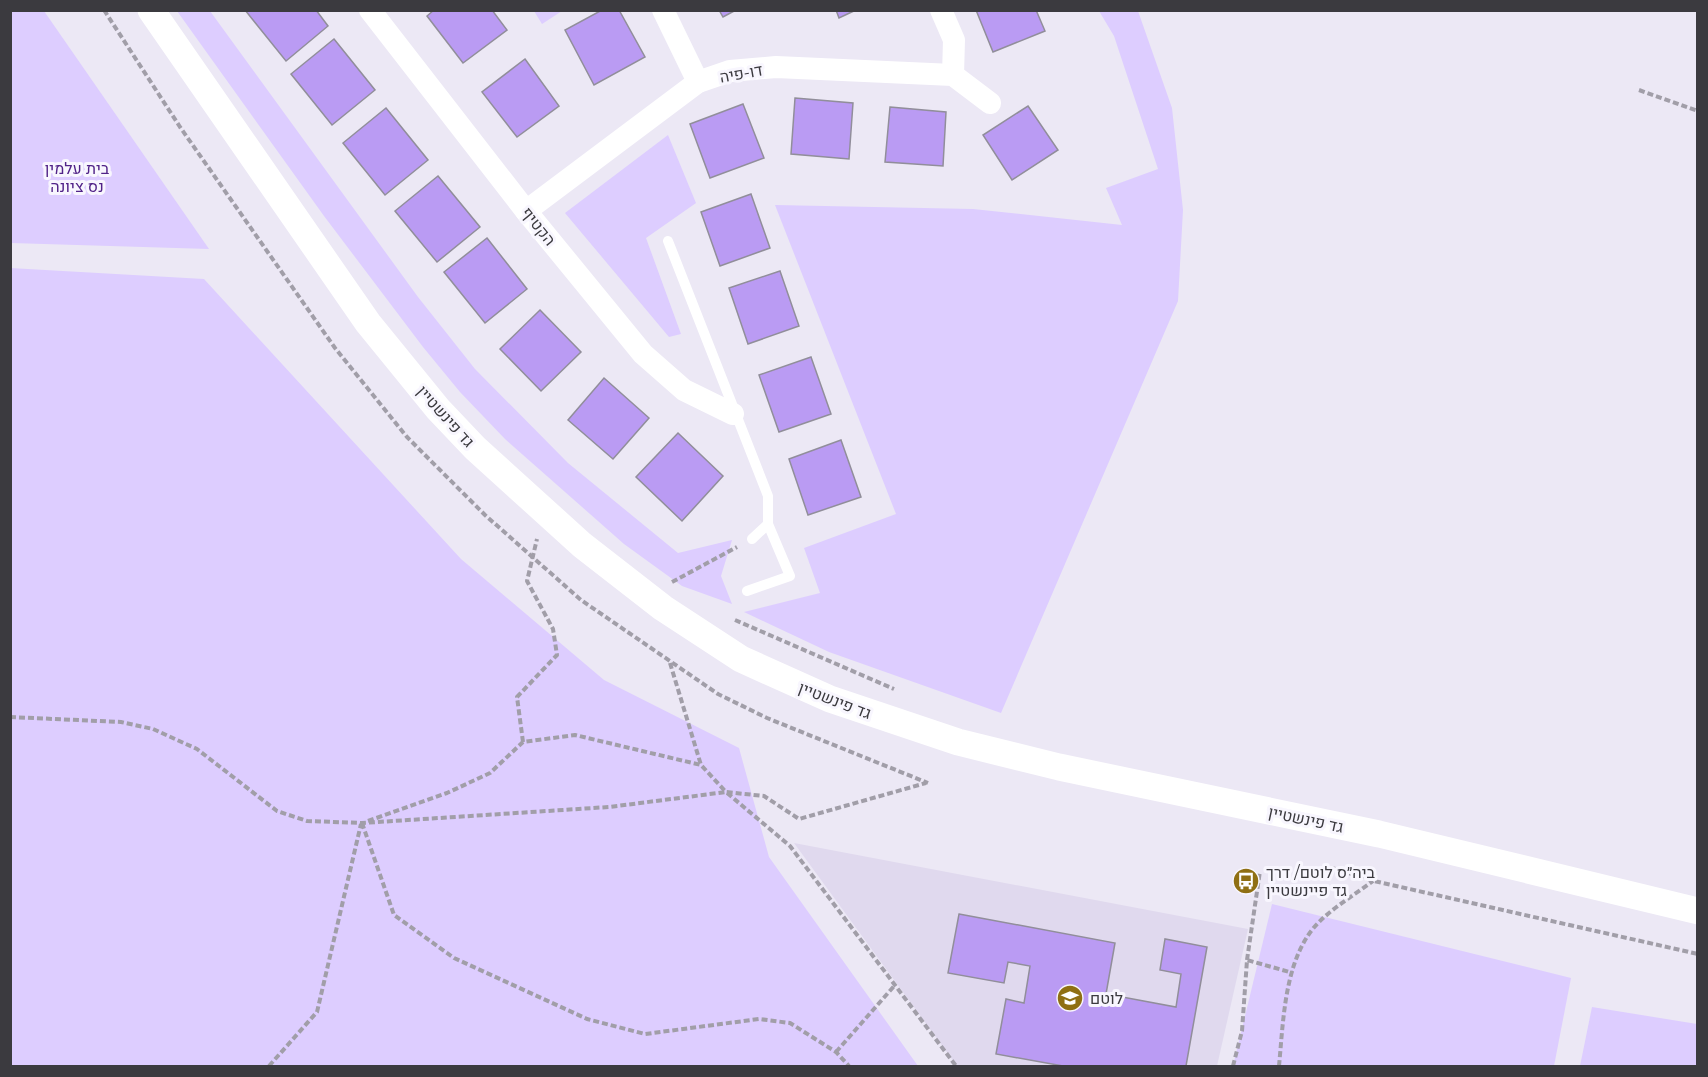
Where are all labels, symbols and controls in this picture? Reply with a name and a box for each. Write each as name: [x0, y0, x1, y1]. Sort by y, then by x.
street label: דו-פיה: [718, 60, 764, 87]
park label: בית עלמין נס ציונה: [45, 159, 110, 196]
street label: הקטיף: [518, 203, 560, 249]
street label: גד פינשטיין: [413, 382, 478, 451]
street label: גד פינשטיין: [796, 678, 874, 723]
street label: גד פינשטיין: [1267, 802, 1345, 837]
place label: ביה״ס לוטם/ דרך גד פיינשטיין: [1266, 863, 1376, 900]
bus stop icon: ביה״ס לוטם/ דרך גד פיינשטיין: [1231, 866, 1261, 896]
school or university icon: לוטם: [1055, 983, 1085, 1013]
place label: לוטם: [1090, 989, 1123, 1008]

